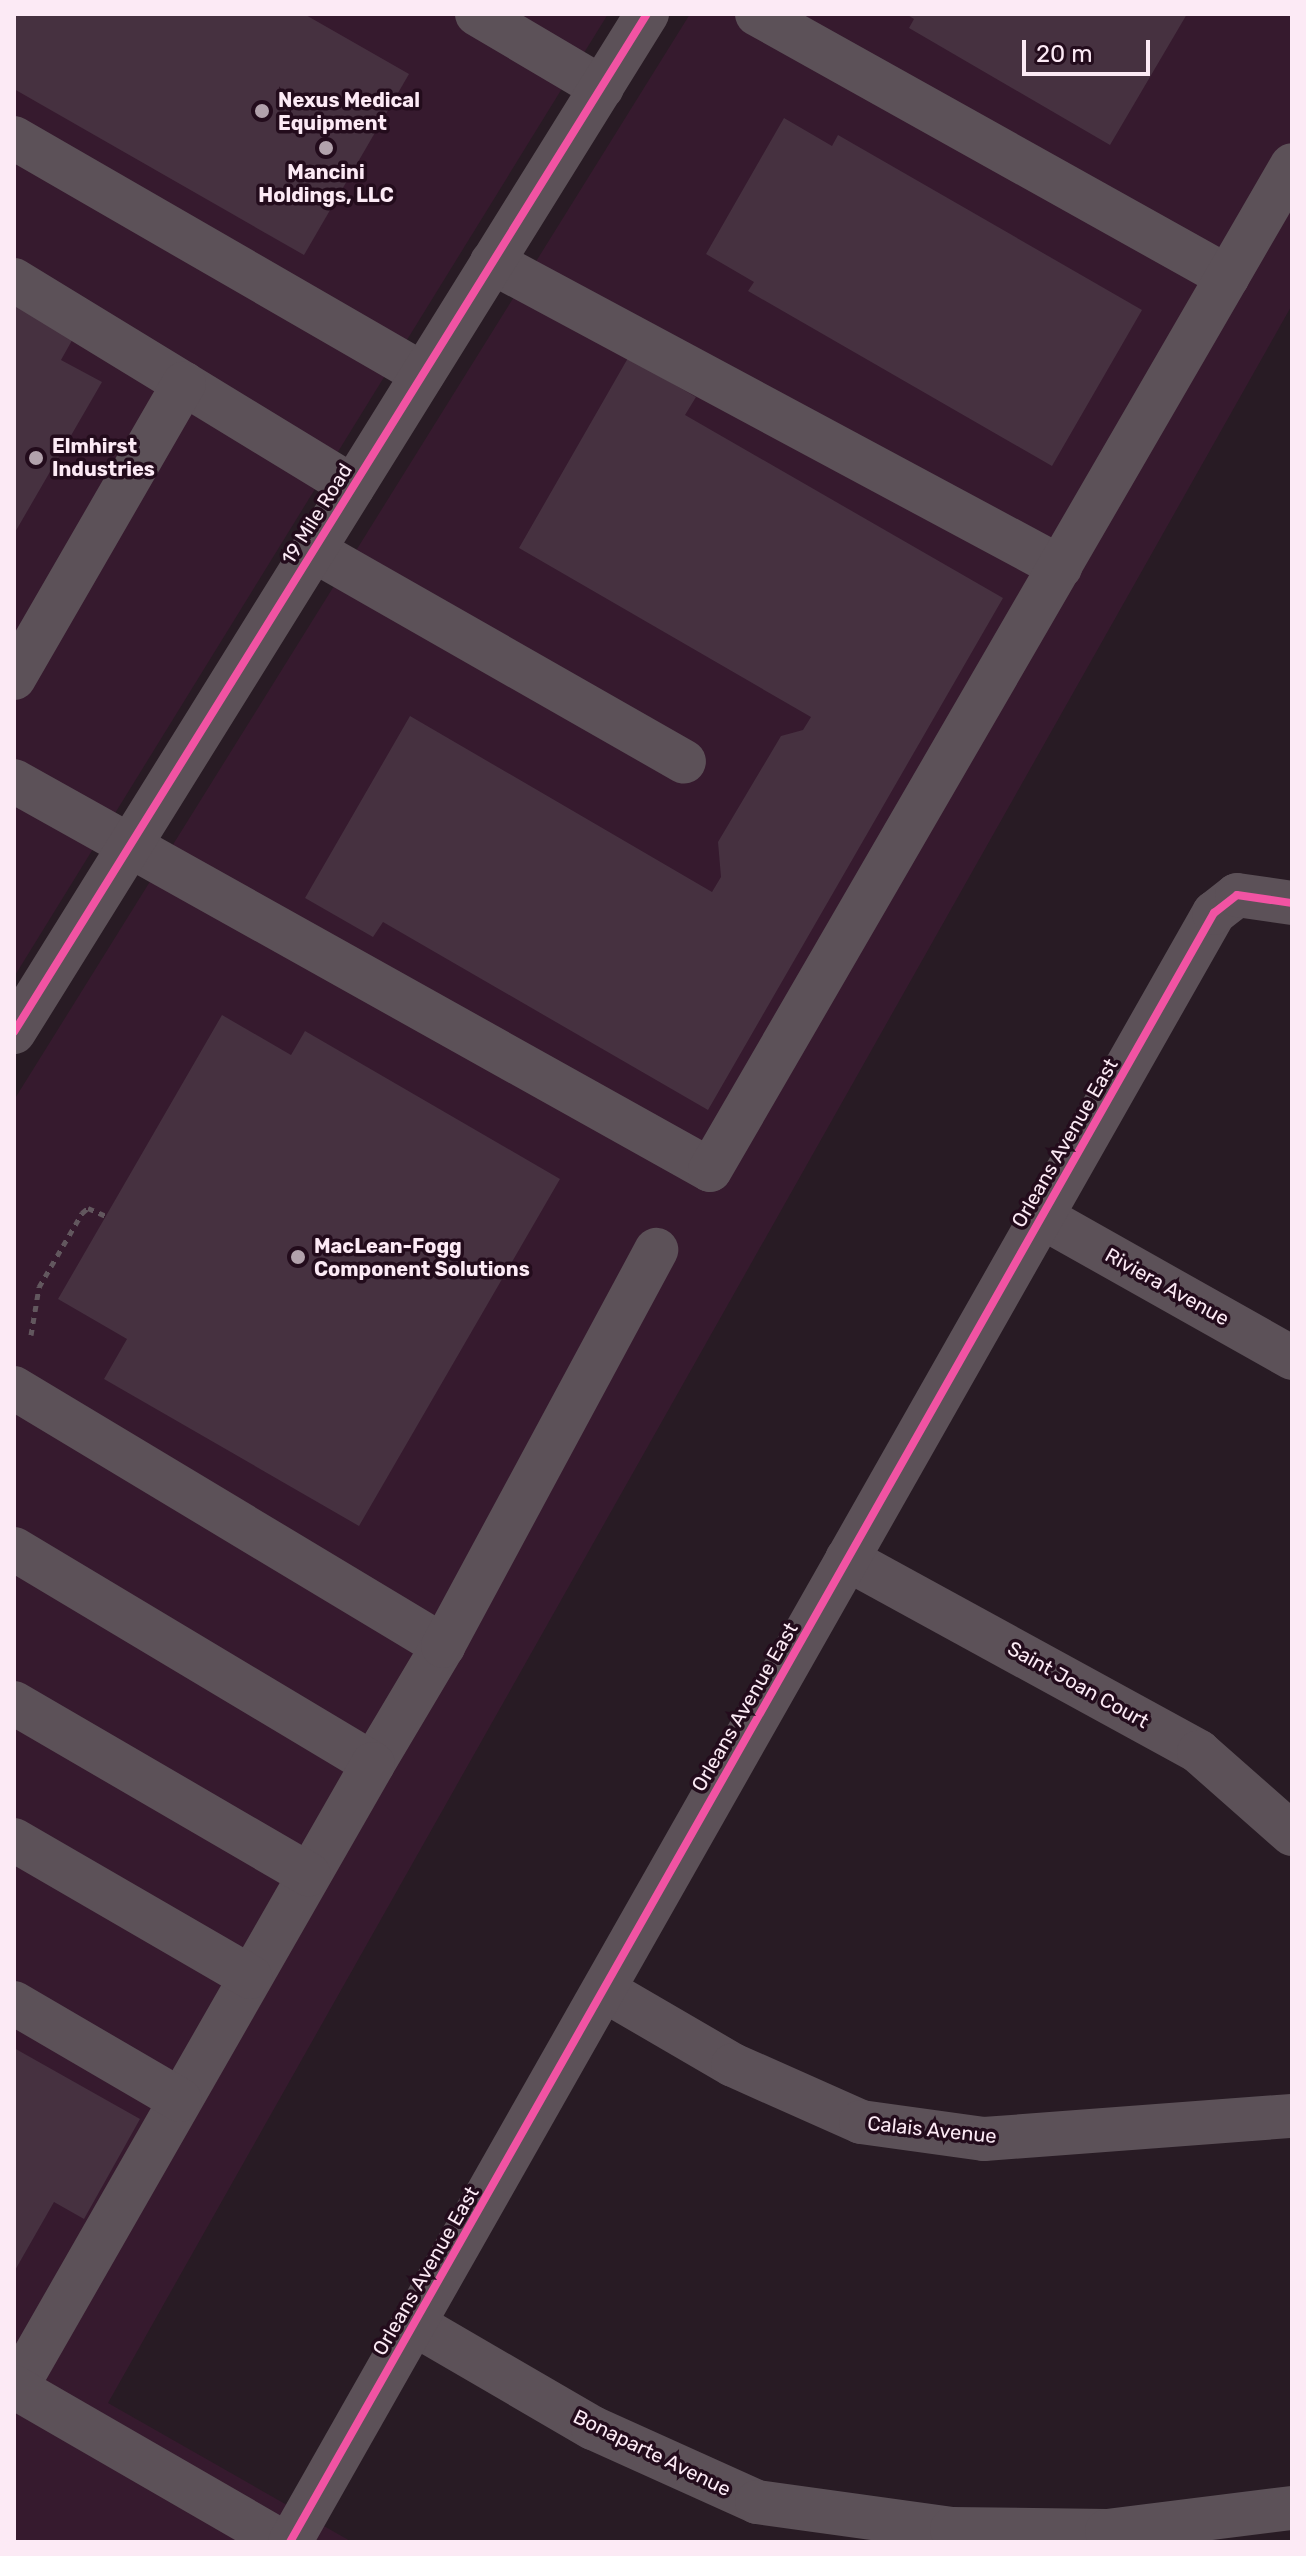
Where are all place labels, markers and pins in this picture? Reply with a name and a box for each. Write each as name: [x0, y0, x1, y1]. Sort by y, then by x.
place label: Nexus Medical Equipment: [278, 88, 420, 135]
marker: Nexus Medical Equipment: [253, 102, 271, 120]
marker: Mancini Holdings, LLC: [317, 139, 335, 157]
place label: Mancini Holdings, LLC: [258, 160, 394, 207]
place label: Elmhirst Industries: [52, 434, 155, 481]
marker: Elmhirst Industries: [27, 449, 45, 467]
place label: MacLean-Fogg Component Solutions: [314, 1234, 530, 1281]
marker: MacLean-Fogg Component Solutions: [289, 1248, 307, 1266]

